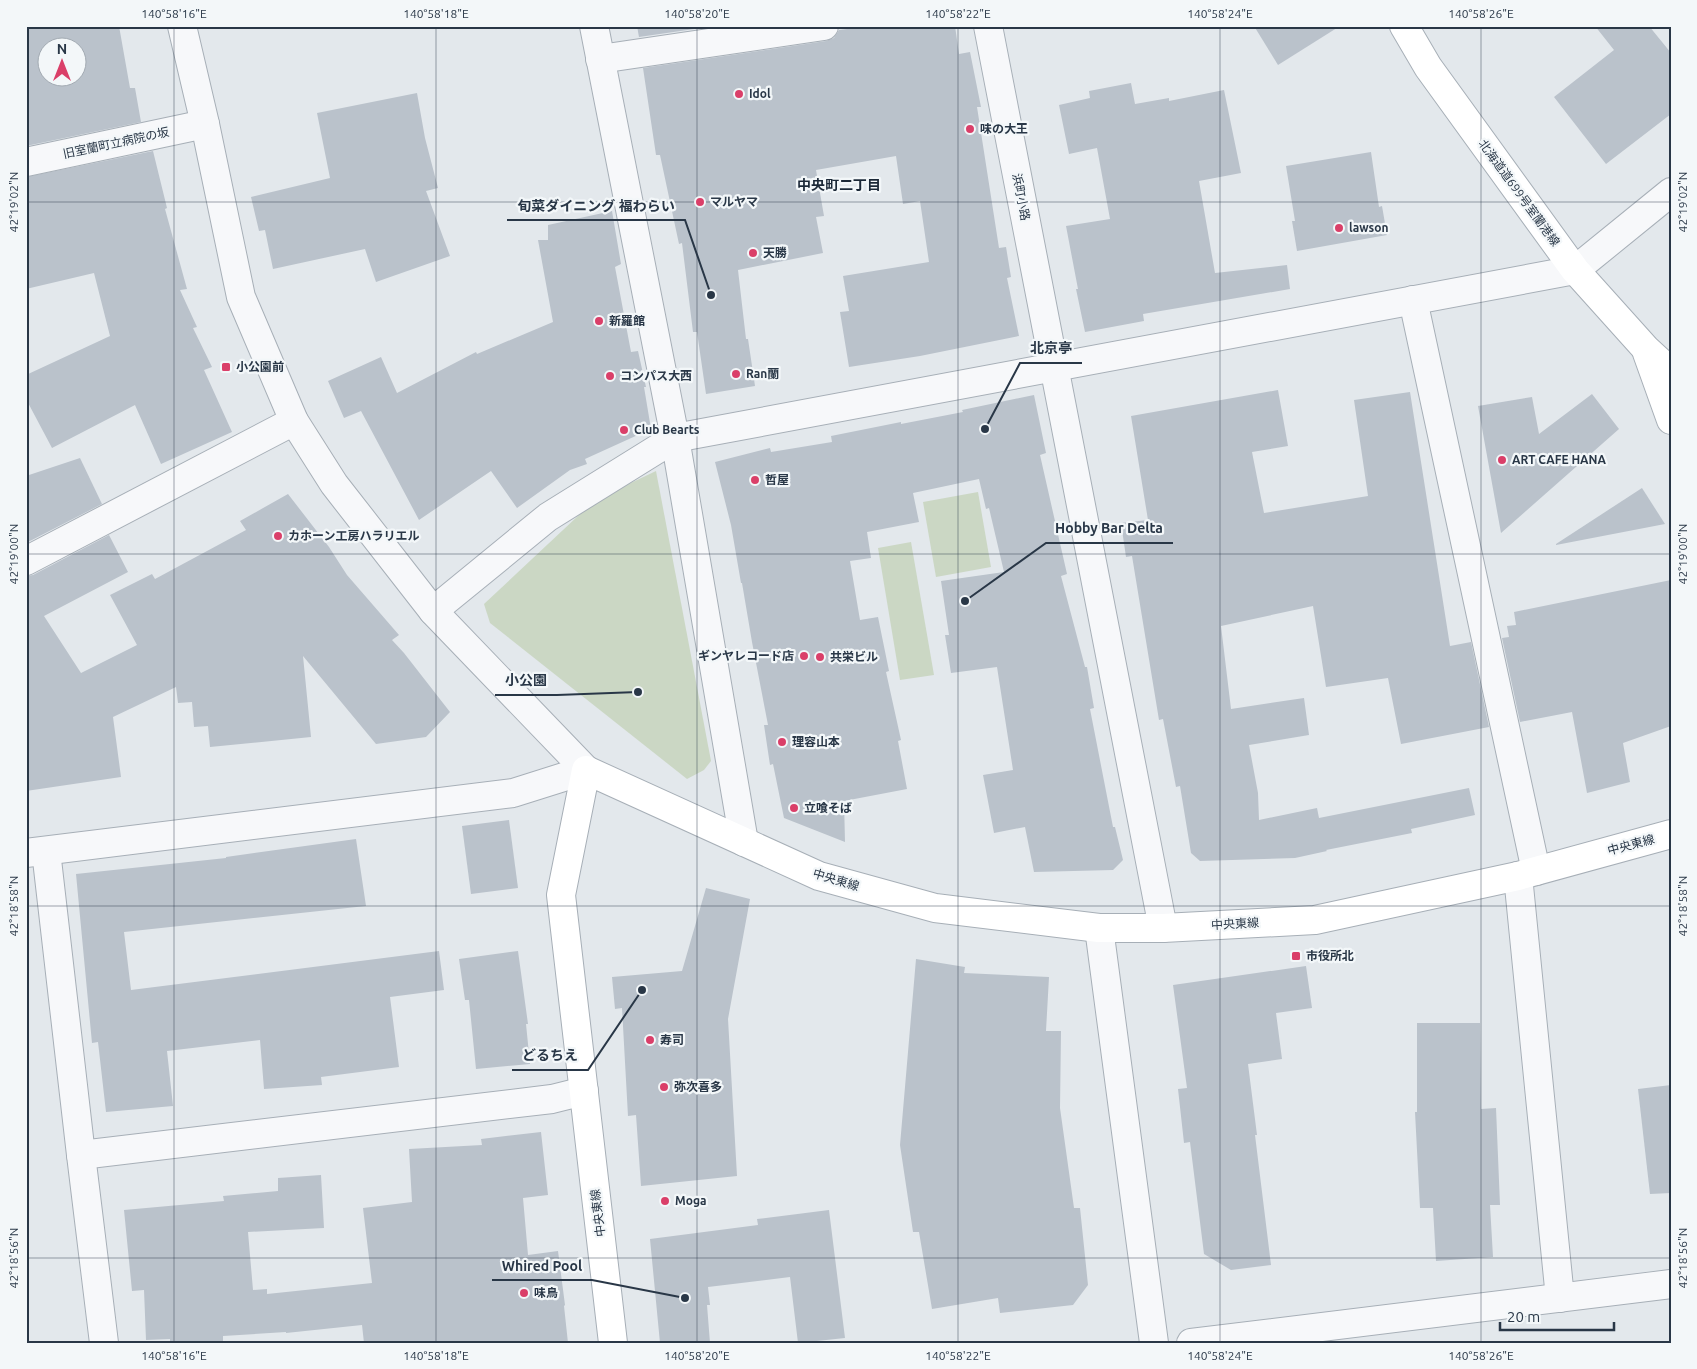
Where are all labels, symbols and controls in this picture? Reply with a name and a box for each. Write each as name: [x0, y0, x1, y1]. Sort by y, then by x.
text: 140°58'16"E: [141, 7, 207, 20]
text: 140°58'18"E: [403, 7, 469, 20]
text: 140°58'20"E: [664, 7, 730, 20]
text: 140°58'22"E: [925, 7, 991, 20]
text: 140°58'24"E: [1187, 7, 1253, 20]
text: 140°58'26"E: [1448, 7, 1514, 20]
north arrow: [38, 38, 88, 88]
text: N: [57, 41, 67, 57]
place label: Idol: [749, 87, 771, 100]
marker: Idol: [733, 88, 745, 100]
place label: 味の大王: [980, 122, 1028, 135]
marker: 味の大王: [964, 123, 976, 135]
street label: 旧室蘭町立病院の坂: [62, 125, 170, 160]
street label: 北海道道699号室蘭港線: [1476, 137, 1562, 248]
text: 42°19'02"N: [7, 172, 20, 232]
street label: 浜町小路: [1011, 172, 1032, 222]
text: 42°19'02"N: [1676, 172, 1689, 232]
district label: 中央町二丁目: [797, 177, 881, 193]
callout: 旬菜ダイニング 福わらい: [507, 191, 685, 220]
place label: マルヤマ: [710, 195, 758, 208]
marker: マルヤマ: [694, 196, 706, 208]
text: 旬菜ダイニング 福わらい: [517, 198, 675, 214]
place label: lawson: [1349, 221, 1389, 234]
marker: lawson: [1333, 222, 1345, 234]
place label: 天勝: [763, 246, 787, 259]
marker: 天勝: [747, 247, 759, 259]
place label: 新羅館: [609, 314, 645, 327]
marker: 新羅館: [593, 315, 605, 327]
callout: 北京亭: [1020, 334, 1082, 363]
text: 北京亭: [1030, 340, 1072, 356]
place label: 小公園前: [236, 360, 284, 373]
marker: 小公園前: [220, 361, 232, 373]
place label: Ran蘭: [746, 367, 779, 380]
marker: Ran蘭: [730, 368, 742, 380]
place label: コンパス大西: [620, 369, 692, 382]
marker: コンパス大西: [604, 370, 616, 382]
place label: Club Bearts: [634, 423, 700, 436]
marker: Club Bearts: [618, 424, 630, 436]
place label: ART CAFE HANA: [1512, 453, 1607, 466]
marker: ART CAFE HANA: [1496, 454, 1508, 466]
place label: 哲屋: [765, 473, 789, 486]
marker: 哲屋: [749, 474, 761, 486]
callout: Hobby Bar Delta: [1046, 514, 1173, 543]
text: Hobby Bar Delta: [1055, 520, 1163, 536]
text: 42°19'00"N: [7, 524, 20, 584]
text: 42°19'00"N: [1676, 524, 1689, 584]
place label: カホーン工房ハラリエル: [288, 529, 419, 542]
marker: カホーン工房ハラリエル: [272, 530, 284, 542]
place label: ギンヤレコード店: [698, 649, 794, 662]
marker: ギンヤレコード店: [798, 650, 810, 662]
place label: 共栄ビル: [830, 650, 878, 663]
marker: 共栄ビル: [814, 651, 826, 663]
callout: 小公園: [495, 666, 557, 695]
text: 小公園: [505, 672, 547, 688]
place label: 理容山本: [792, 735, 840, 748]
marker: 理容山本: [776, 736, 788, 748]
place label: 立喰そば: [804, 801, 852, 814]
marker: 立喰そば: [788, 802, 800, 814]
street label: 中央東線: [1606, 832, 1656, 857]
street label: 中央東線: [811, 866, 861, 893]
text: 42°18'58"N: [7, 876, 20, 936]
text: 42°18'58"N: [1676, 876, 1689, 936]
street label: 中央東線: [1211, 916, 1259, 931]
place label: 市役所北: [1306, 949, 1354, 962]
marker: 市役所北: [1290, 950, 1302, 962]
place label: 寿司: [660, 1033, 684, 1046]
marker: 寿司: [644, 1034, 656, 1046]
callout: どるちえ: [512, 1041, 588, 1070]
text: どるちえ: [522, 1047, 578, 1063]
place label: 弥次喜多: [674, 1080, 722, 1093]
marker: 弥次喜多: [658, 1081, 670, 1093]
street label: 中央東線: [588, 1188, 607, 1238]
place label: Moga: [675, 1194, 707, 1207]
marker: Moga: [659, 1195, 671, 1207]
text: 42°18'56"N: [7, 1228, 20, 1288]
text: 42°18'56"N: [1676, 1228, 1689, 1288]
callout: Whired Pool: [492, 1251, 592, 1280]
text: Whired Pool: [502, 1258, 582, 1274]
place label: 味鳥: [534, 1286, 558, 1299]
marker: 味鳥: [518, 1287, 530, 1299]
scale bar: [1500, 1299, 1613, 1331]
text: 20 m: [1507, 1308, 1540, 1325]
text: 140°58'16"E: [141, 1349, 207, 1362]
text: 140°58'18"E: [403, 1349, 469, 1362]
text: 140°58'20"E: [664, 1349, 730, 1362]
text: 140°58'22"E: [925, 1349, 991, 1362]
text: 140°58'24"E: [1187, 1349, 1253, 1362]
text: 140°58'26"E: [1448, 1349, 1514, 1362]

